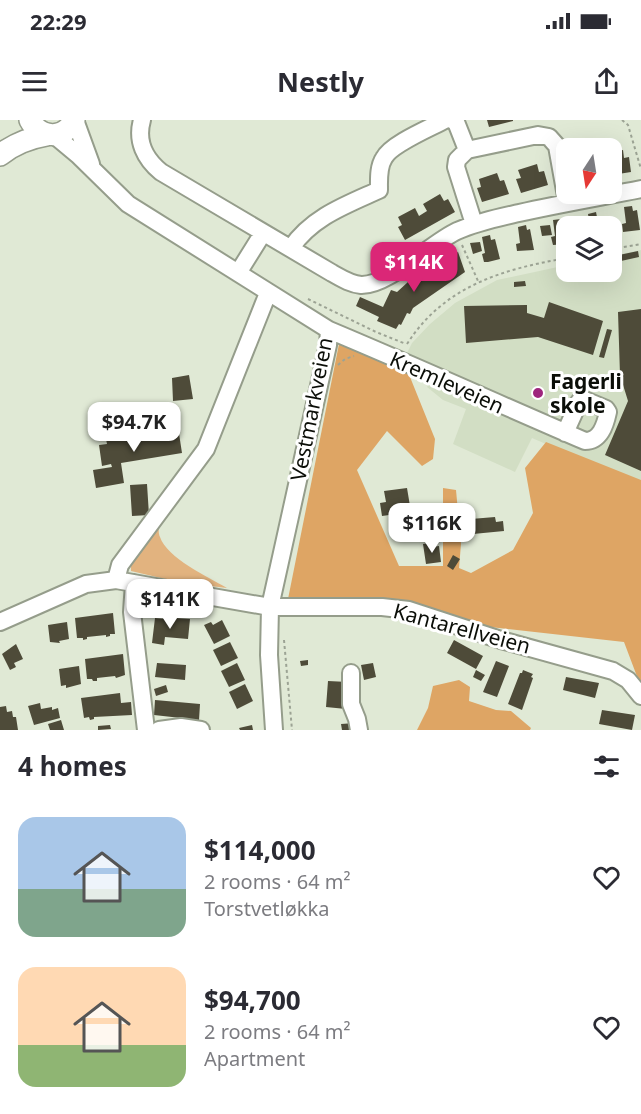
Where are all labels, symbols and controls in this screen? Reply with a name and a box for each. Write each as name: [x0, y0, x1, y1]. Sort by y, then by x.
text: 22:29: [30, 6, 87, 36]
text: Nestly: [277, 63, 364, 100]
icon: menu: [18, 65, 51, 98]
icon: share: [590, 65, 623, 98]
north arrow: [556, 138, 622, 204]
map controls: [556, 138, 622, 282]
button: layers: [556, 216, 622, 282]
pin: $114K: [372, 242, 456, 293]
text: $114K: [384, 248, 444, 275]
street label: Vestmarkveien: [283, 335, 339, 483]
street label: Kremleveien: [385, 344, 509, 420]
place label: Fagerli skole: [550, 367, 622, 419]
marker: Fagerli skole: [531, 386, 545, 400]
pin: $94.7K: [85, 402, 183, 453]
text: $94.7K: [102, 408, 166, 435]
pin: $116K: [390, 503, 474, 554]
text: $116K: [402, 509, 462, 536]
pin: $141K: [128, 579, 212, 630]
text: $141K: [140, 585, 200, 612]
street label: Kantarellveien: [390, 596, 534, 660]
text: 4 homes: [18, 748, 127, 784]
icon: filters: [590, 750, 623, 783]
text: $114,000: [204, 832, 316, 868]
icon: home: [66, 841, 138, 913]
icon: heart: [590, 861, 623, 894]
text: 2 rooms · 64 m²: [204, 868, 351, 895]
text: Torstvetløkka: [204, 895, 329, 922]
text: $94,700: [204, 982, 301, 1018]
icon: home: [66, 991, 138, 1063]
icon: heart: [590, 1011, 623, 1044]
text: 2 rooms · 64 m²: [204, 1018, 351, 1045]
text: Apartment: [204, 1045, 305, 1072]

